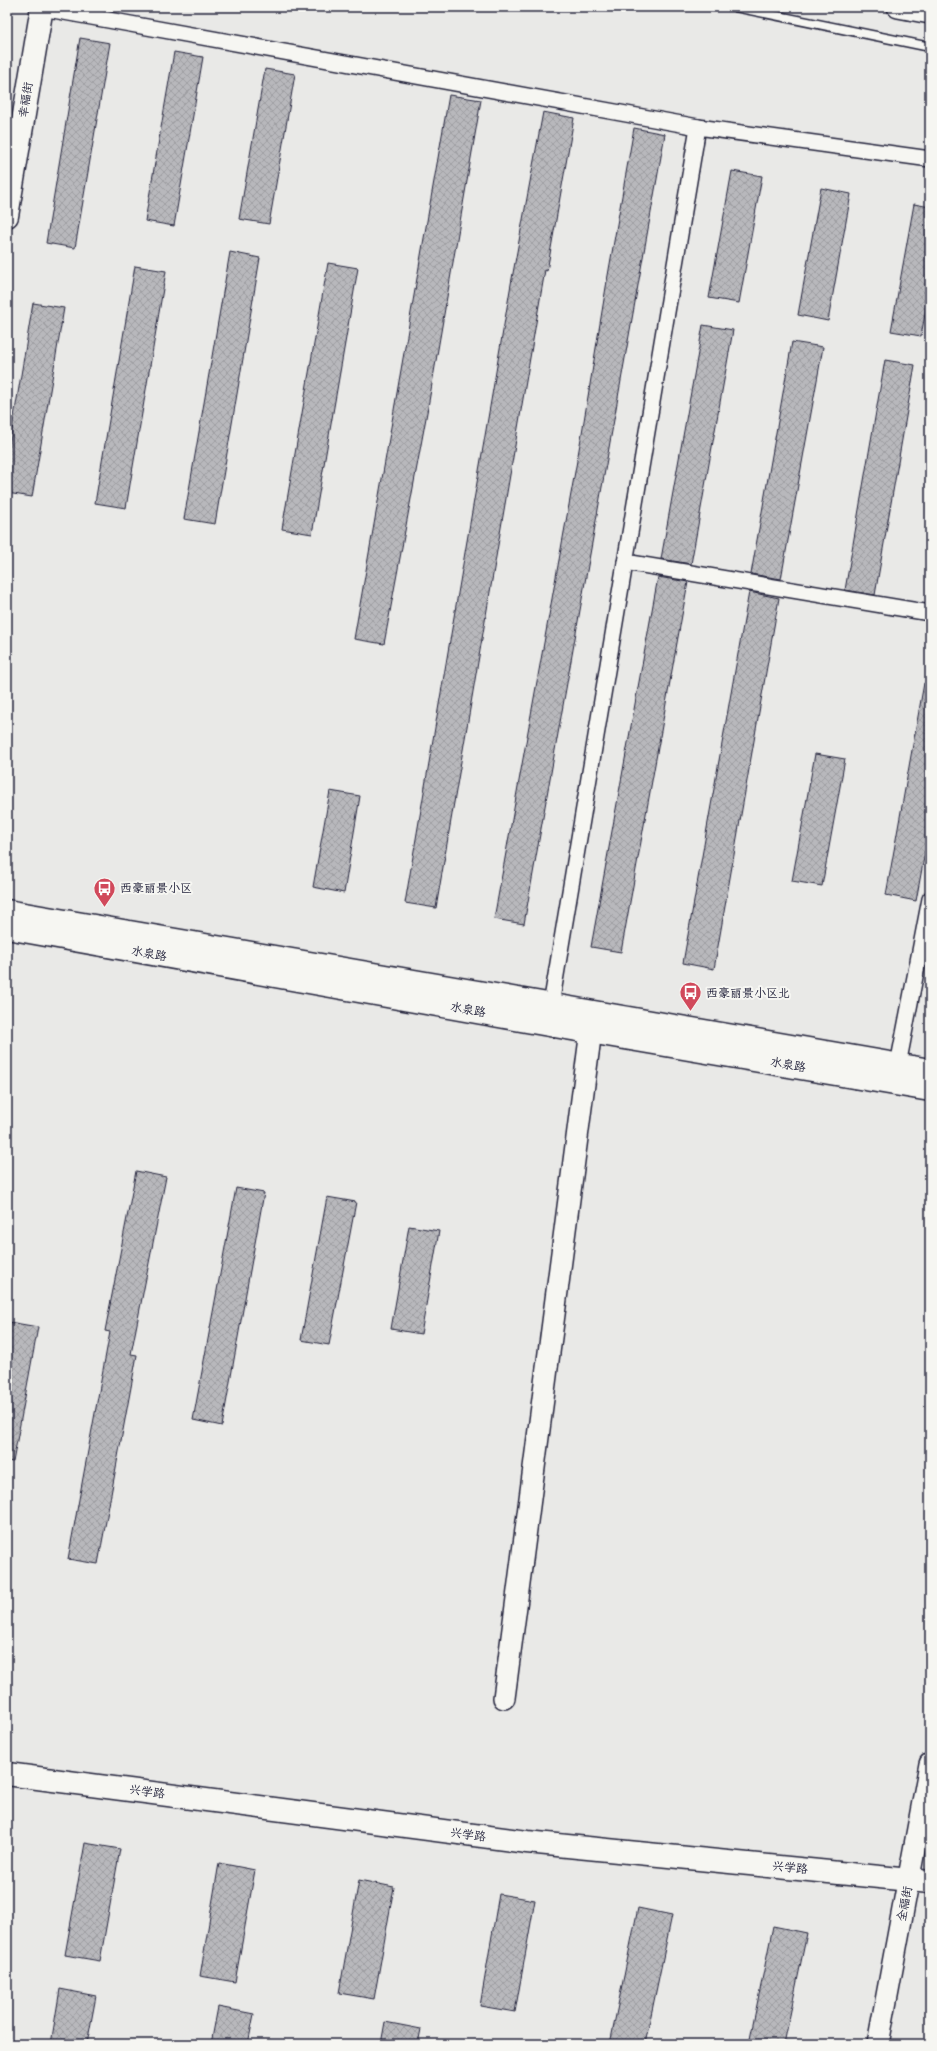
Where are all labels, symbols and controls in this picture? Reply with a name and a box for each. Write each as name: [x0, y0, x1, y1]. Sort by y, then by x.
street label: 幸福街: [15, 81, 37, 119]
bus stop icon: 西豪丽景小区: [92, 875, 118, 908]
place label: 西豪丽景小区: [120, 880, 192, 897]
street label: 水泉路: [130, 943, 168, 965]
bus stop icon: 西豪丽景小区北: [678, 980, 704, 1013]
place label: 西豪丽景小区北: [706, 985, 790, 1002]
street label: 水泉路: [449, 999, 487, 1021]
street label: 水泉路: [769, 1054, 807, 1076]
street label: 兴学路: [128, 1781, 166, 1803]
street label: 兴学路: [449, 1824, 487, 1846]
street label: 兴学路: [771, 1858, 809, 1878]
street label: 全福街: [893, 1885, 917, 1923]

